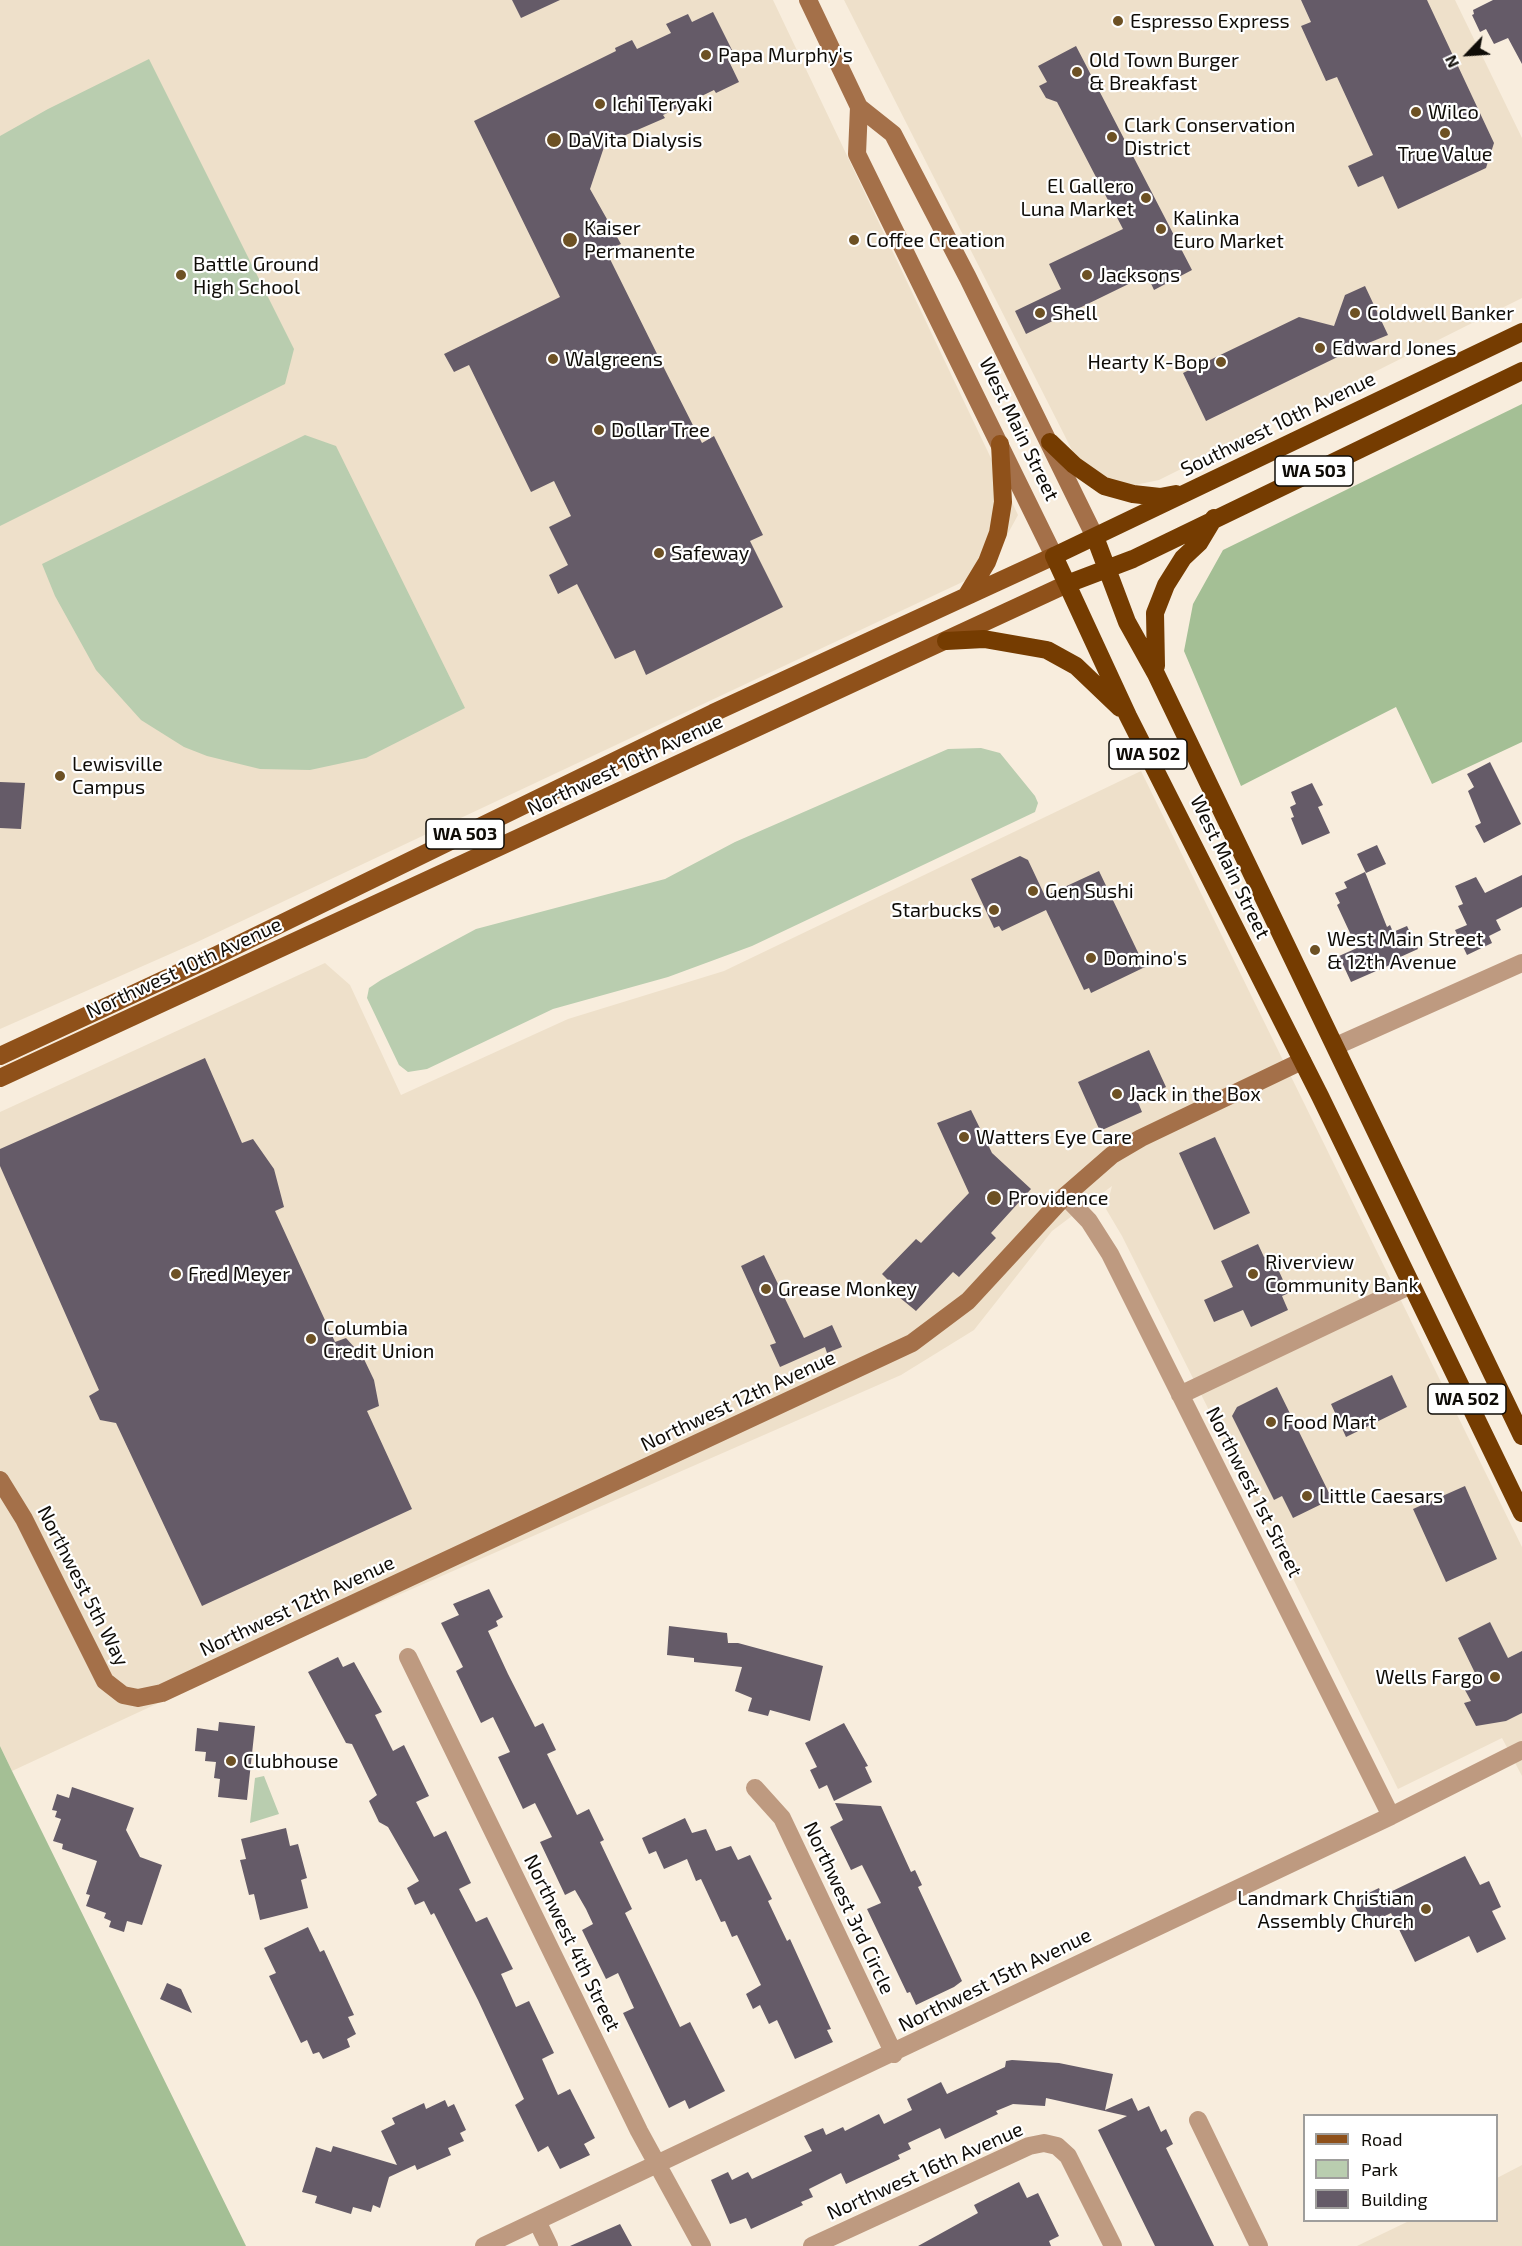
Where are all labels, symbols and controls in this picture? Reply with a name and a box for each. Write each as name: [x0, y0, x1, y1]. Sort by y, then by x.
place label: Espresso Express: [1130, 9, 1290, 33]
marker: Espresso Express: [1111, 14, 1125, 28]
north arrow: [1438, 24, 1498, 84]
place label: Papa Murphy's: [718, 43, 853, 67]
marker: Papa Murphy's: [699, 48, 713, 62]
place label: Old Town Burger & Breakfast: [1089, 48, 1239, 95]
text: N: [1440, 53, 1462, 71]
marker: Old Town Burger & Breakfast: [1070, 65, 1084, 79]
place label: Ichi Teryaki: [612, 92, 713, 116]
marker: Ichi Teryaki: [593, 97, 607, 111]
place label: Wilco: [1428, 100, 1479, 124]
marker: Wilco: [1409, 105, 1423, 119]
place label: Clark Conservation District: [1124, 113, 1295, 160]
marker: True Value: [1438, 126, 1452, 140]
place label: DaVita Dialysis: [568, 128, 702, 152]
marker: Clark Conservation District: [1105, 130, 1119, 144]
marker: DaVita Dialysis: [545, 131, 563, 149]
place label: True Value: [1397, 142, 1493, 166]
place label: El Gallero Luna Market: [1020, 174, 1134, 221]
marker: El Gallero Luna Market: [1139, 191, 1153, 205]
place label: Kalinka Euro Market: [1173, 206, 1284, 253]
place label: Kaiser Permanente: [584, 216, 695, 263]
marker: Kalinka Euro Market: [1154, 222, 1168, 236]
place label: Coffee Creation: [866, 228, 1005, 252]
marker: Kaiser Permanente: [561, 231, 579, 249]
marker: Coffee Creation: [847, 233, 861, 247]
place label: Battle Ground High School: [193, 252, 319, 299]
place label: Jacksons: [1099, 263, 1180, 287]
marker: Battle Ground High School: [174, 268, 188, 282]
marker: Jacksons: [1080, 268, 1094, 282]
place label: Shell: [1052, 301, 1097, 325]
place label: Coldwell Banker: [1367, 301, 1514, 325]
marker: Shell: [1033, 306, 1047, 320]
marker: Coldwell Banker: [1348, 306, 1362, 320]
place label: Edward Jones: [1332, 336, 1456, 360]
marker: Edward Jones: [1313, 341, 1327, 355]
place label: Walgreens: [565, 347, 663, 371]
place label: Hearty K-Bop: [1087, 350, 1209, 374]
marker: Walgreens: [546, 352, 560, 366]
street label: West Main Street: [974, 353, 1064, 505]
marker: Hearty K-Bop: [1214, 355, 1228, 369]
street label: Southwest 10th Avenue: [1177, 366, 1379, 482]
place label: Dollar Tree: [611, 418, 710, 442]
marker: Dollar Tree: [592, 423, 606, 437]
road number: WA 503: [1275, 456, 1353, 486]
place label: Safeway: [671, 541, 749, 565]
marker: Safeway: [652, 546, 666, 560]
street label: Northwest 10th Avenue: [523, 709, 727, 821]
road number: WA 502: [1109, 739, 1187, 769]
place label: Lewisville Campus: [72, 752, 163, 799]
marker: Lewisville Campus: [53, 769, 67, 783]
street label: West Main Street: [1185, 791, 1275, 943]
road number: WA 503: [426, 819, 504, 849]
place label: Gen Sushi: [1045, 879, 1134, 903]
marker: Gen Sushi: [1026, 884, 1040, 898]
place label: Starbucks: [891, 898, 982, 922]
marker: Starbucks: [987, 903, 1001, 917]
street label: Northwest 10th Avenue: [82, 912, 286, 1024]
place label: West Main Street & 12th Avenue: [1327, 927, 1484, 974]
marker: West Main Street & 12th Avenue: [1308, 943, 1322, 957]
place label: Domino's: [1103, 946, 1187, 970]
marker: Domino's: [1084, 951, 1098, 965]
place label: Jack in the Box: [1129, 1082, 1261, 1106]
marker: Jack in the Box: [1110, 1087, 1124, 1101]
place label: Watters Eye Care: [976, 1125, 1132, 1149]
marker: Watters Eye Care: [957, 1130, 971, 1144]
place label: Providence: [1008, 1186, 1109, 1210]
marker: Providence: [985, 1189, 1003, 1207]
place label: Riverview Community Bank: [1265, 1250, 1419, 1297]
place label: Fred Meyer: [188, 1262, 290, 1286]
marker: Fred Meyer: [169, 1267, 183, 1281]
marker: Riverview Community Bank: [1246, 1267, 1260, 1281]
place label: Grease Monkey: [778, 1277, 917, 1301]
marker: Grease Monkey: [759, 1282, 773, 1296]
place label: Columbia Credit Union: [323, 1316, 434, 1363]
marker: Columbia Credit Union: [304, 1332, 318, 1346]
street label: Northwest 12th Avenue: [637, 1345, 839, 1457]
road number: WA 502: [1428, 1384, 1506, 1414]
street label: Northwest 1st Street: [1201, 1403, 1307, 1581]
place label: Food Mart: [1283, 1410, 1376, 1434]
marker: Food Mart: [1264, 1415, 1278, 1429]
place label: Little Caesars: [1319, 1484, 1443, 1508]
marker: Little Caesars: [1300, 1489, 1314, 1503]
street label: Northwest 5th Way: [32, 1502, 134, 1670]
street label: Northwest 12th Avenue: [196, 1550, 398, 1662]
place label: Wells Fargo: [1375, 1665, 1483, 1689]
marker: Wells Fargo: [1488, 1670, 1502, 1684]
place label: Clubhouse: [243, 1749, 338, 1773]
marker: Clubhouse: [224, 1754, 238, 1768]
street label: Northwest 3rd Circle: [798, 1818, 900, 1998]
street label: Northwest 4th Street: [519, 1851, 625, 2035]
place label: Landmark Christian Assembly Church: [1237, 1886, 1414, 1933]
marker: Landmark Christian Assembly Church: [1419, 1902, 1433, 1916]
street label: Northwest 15th Avenue: [895, 1923, 1095, 2037]
legend: [1303, 2114, 1498, 2222]
street label: Northwest 16th Avenue: [823, 2117, 1027, 2225]
text: Road: [1361, 2128, 1402, 2150]
text: Park: [1361, 2158, 1398, 2180]
text: Building: [1361, 2188, 1428, 2210]

